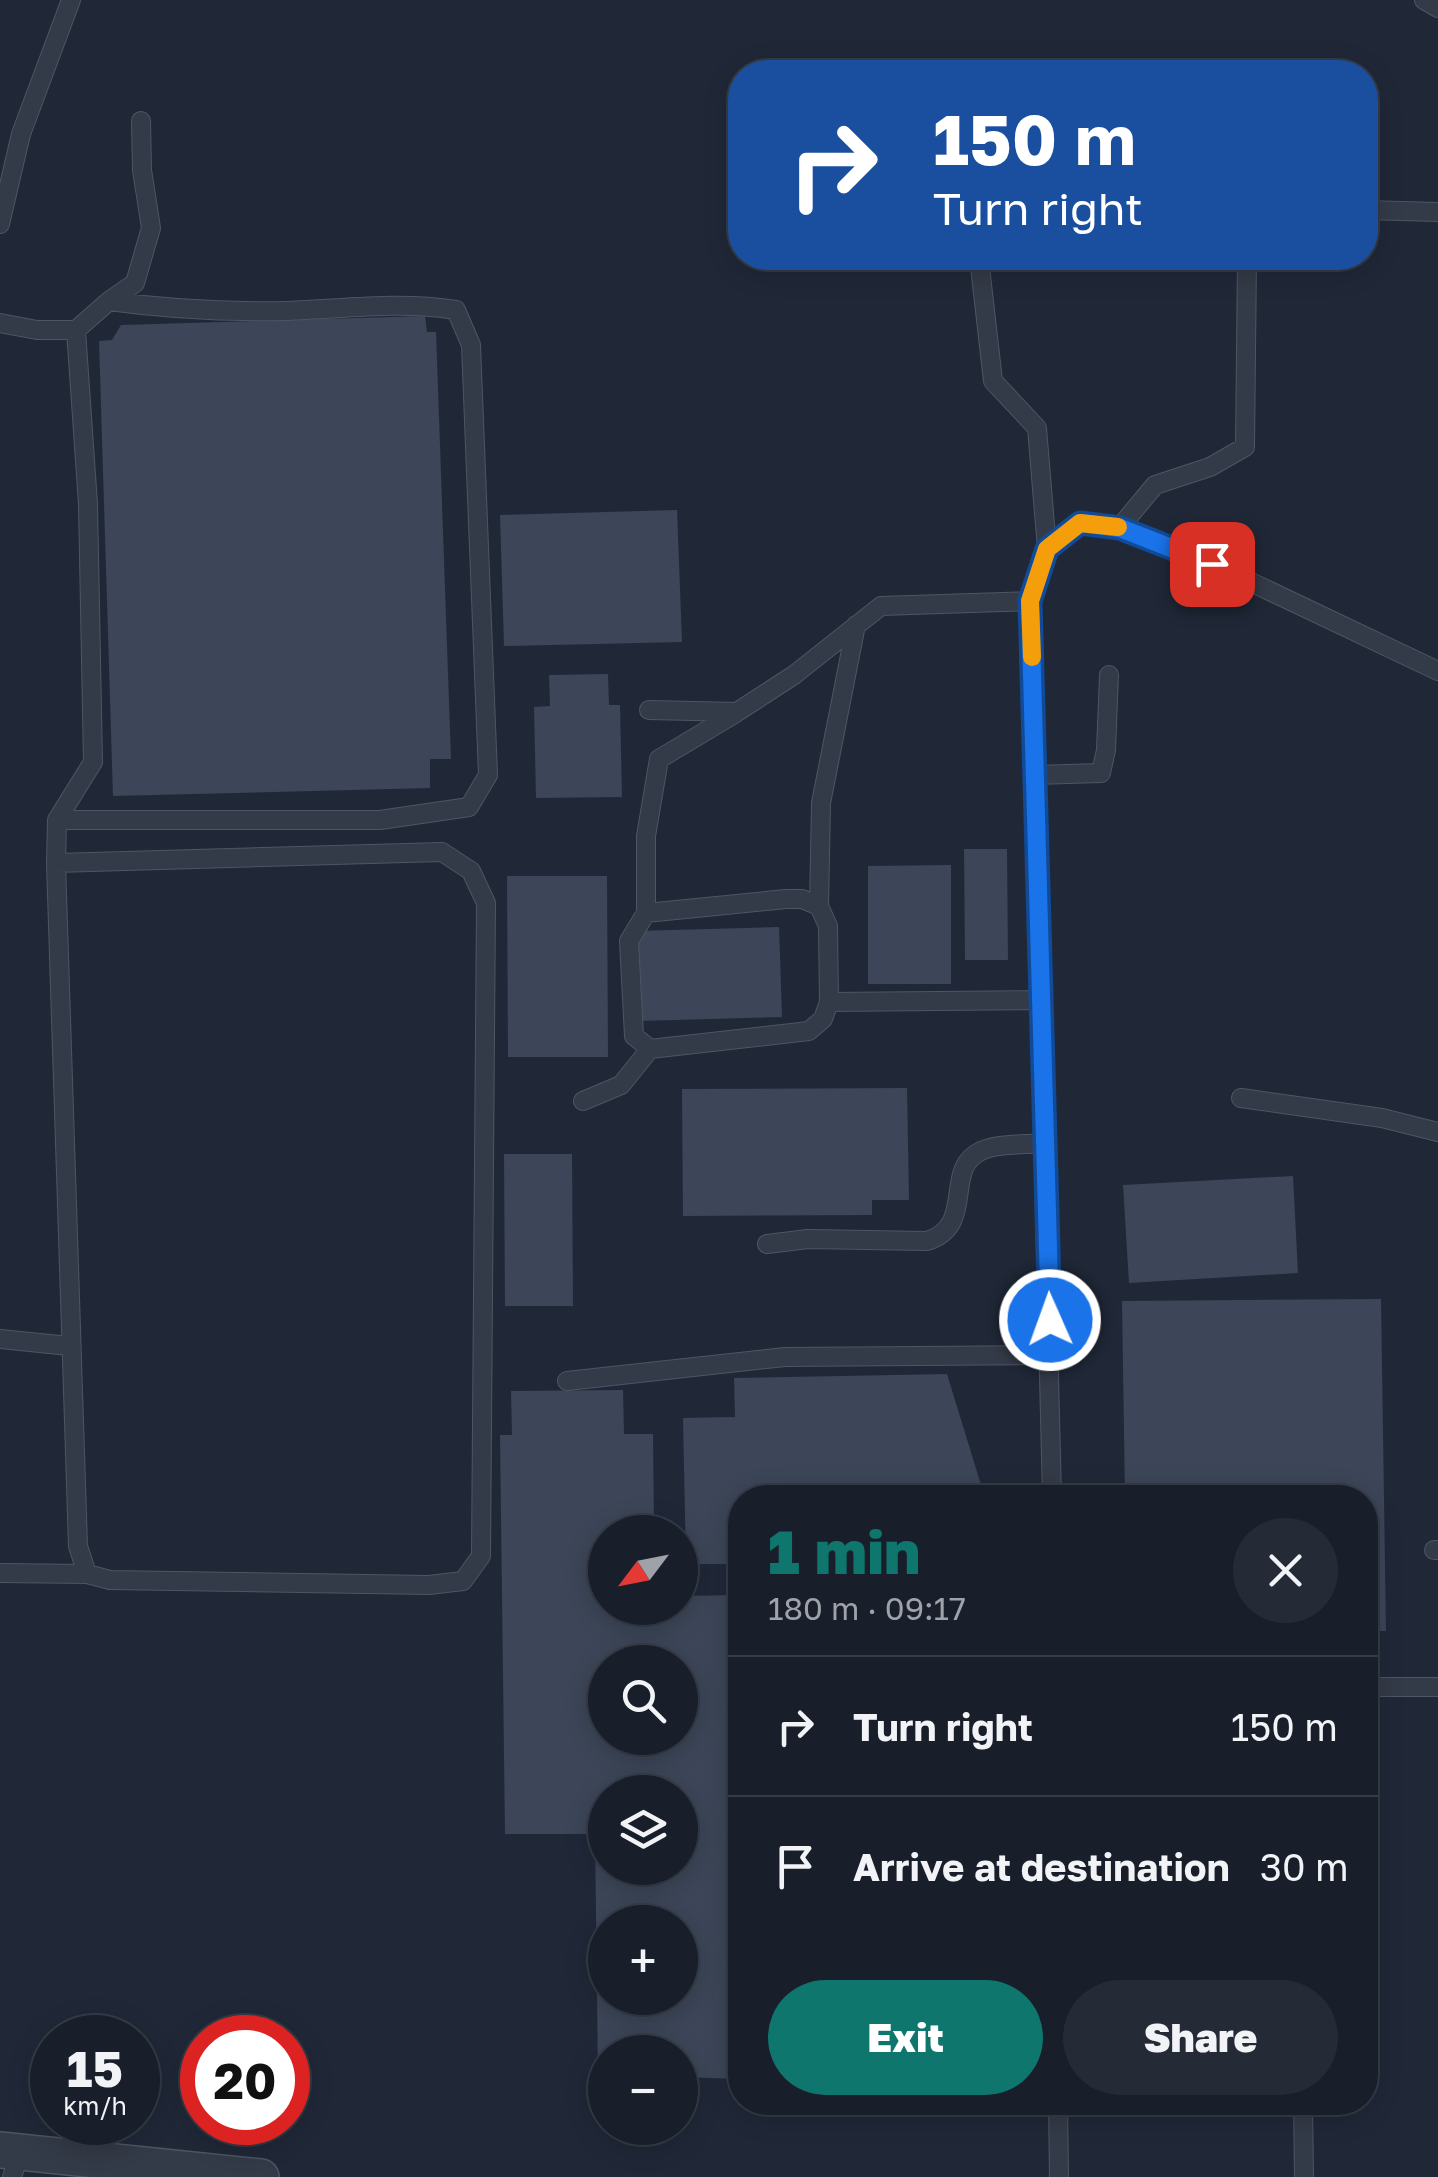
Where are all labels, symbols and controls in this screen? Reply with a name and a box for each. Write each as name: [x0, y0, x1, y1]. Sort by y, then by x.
text: 150 m: [933, 96, 1136, 180]
icon: right: [768, 100, 898, 230]
text: Turn right: [933, 181, 1143, 235]
pin: [1170, 522, 1255, 607]
icon: arrive: [1185, 537, 1240, 592]
position arrow: [998, 1268, 1102, 1372]
north arrow: [588, 1515, 698, 1625]
map controls: [588, 1515, 698, 2145]
text: 1 min: [768, 1515, 920, 1587]
button: close: [1233, 1518, 1338, 1623]
text: 180 m · 09:17: [768, 1589, 966, 1627]
button: search: [588, 1645, 698, 1755]
icon: right: [768, 1699, 823, 1754]
text: Turn right: [853, 1704, 1033, 1749]
text: 150 m: [1231, 1704, 1338, 1749]
button: layers: [588, 1775, 698, 1885]
icon: arrive: [768, 1839, 823, 1894]
text: Arrive at destination: [853, 1844, 1230, 1889]
text: 30 m: [1260, 1844, 1349, 1889]
button: +: [588, 1905, 698, 2015]
button: Exit: [768, 1980, 1043, 2095]
button: Share: [1063, 1980, 1338, 2095]
speed limit sign: 20: [180, 2015, 310, 2145]
button: −: [588, 2035, 698, 2145]
text: 15: [67, 2038, 123, 2098]
text: km/h: [63, 2090, 127, 2121]

